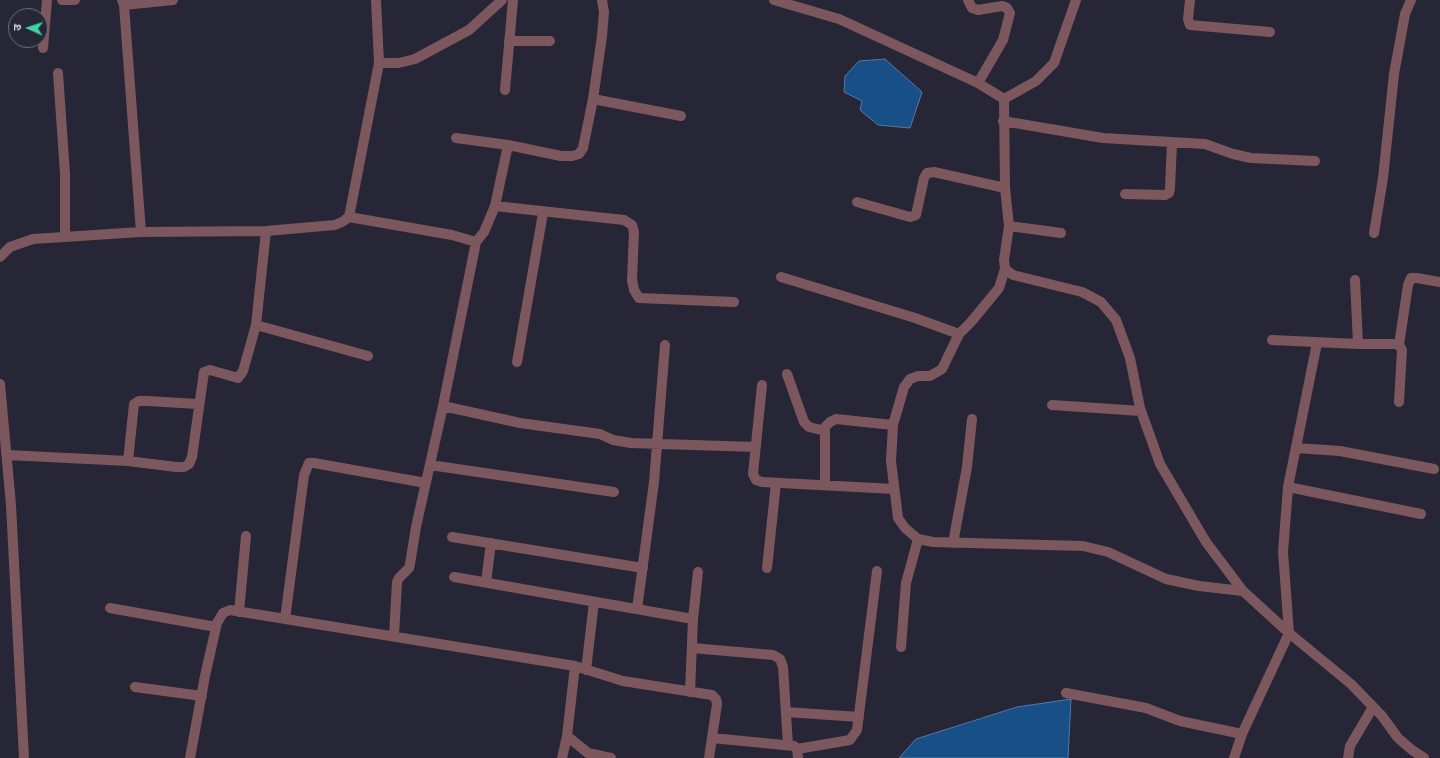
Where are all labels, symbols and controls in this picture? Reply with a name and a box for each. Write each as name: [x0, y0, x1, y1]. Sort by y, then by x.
north arrow: [8, 8, 48, 48]
text: उ: [10, 24, 24, 31]

